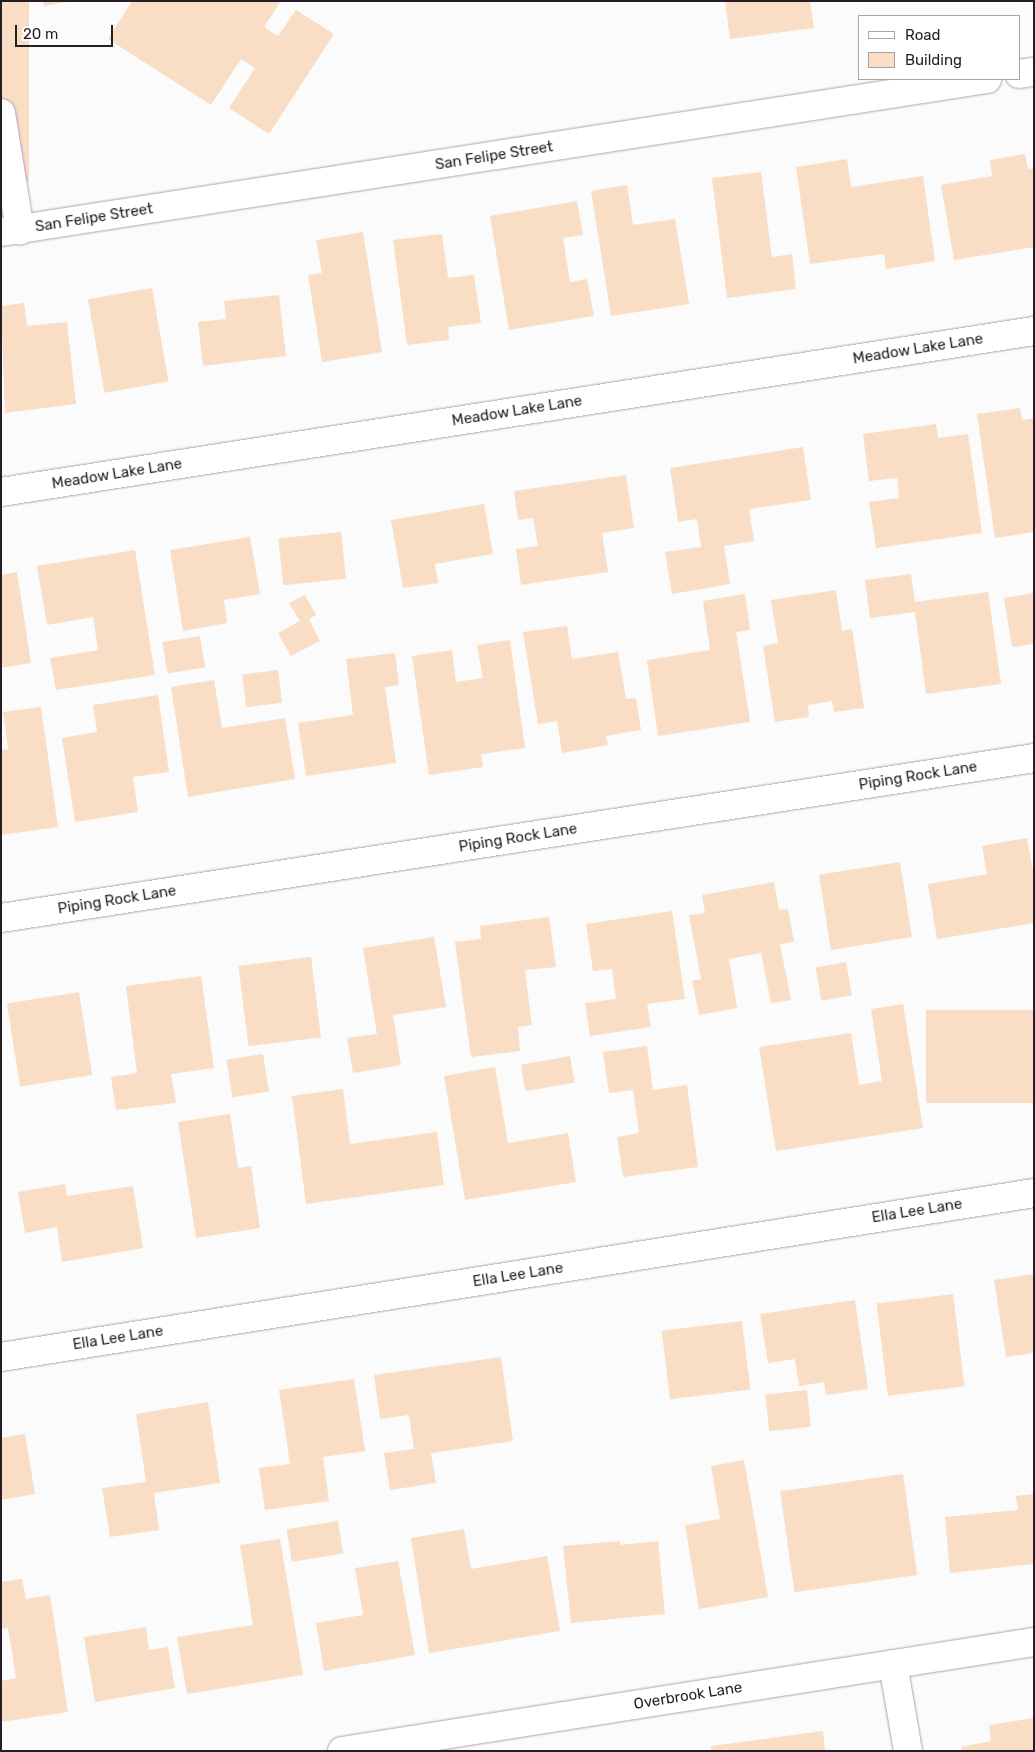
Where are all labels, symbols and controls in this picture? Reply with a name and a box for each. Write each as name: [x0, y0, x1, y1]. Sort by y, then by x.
scale bar: [18, 15, 115, 47]
legend: [858, 15, 1020, 80]
text: 20 m: [23, 25, 58, 43]
text: Road: [905, 26, 941, 44]
text: Building: [905, 51, 962, 69]
street label: San Felipe Street: [434, 138, 554, 174]
street label: San Felipe Street: [34, 200, 154, 236]
street label: Meadow Lake Lane: [851, 330, 985, 368]
street label: Meadow Lake Lane: [450, 392, 584, 430]
street label: Meadow Lake Lane: [50, 455, 184, 493]
street label: Piping Rock Lane: [857, 758, 979, 794]
street label: Piping Rock Lane: [457, 820, 579, 856]
street label: Piping Rock Lane: [56, 882, 178, 918]
street label: Ella Lee Lane: [870, 1195, 964, 1227]
street label: Ella Lee Lane: [471, 1259, 565, 1291]
street label: Ella Lee Lane: [71, 1322, 165, 1354]
street label: Overbrook Lane: [632, 1679, 744, 1713]

